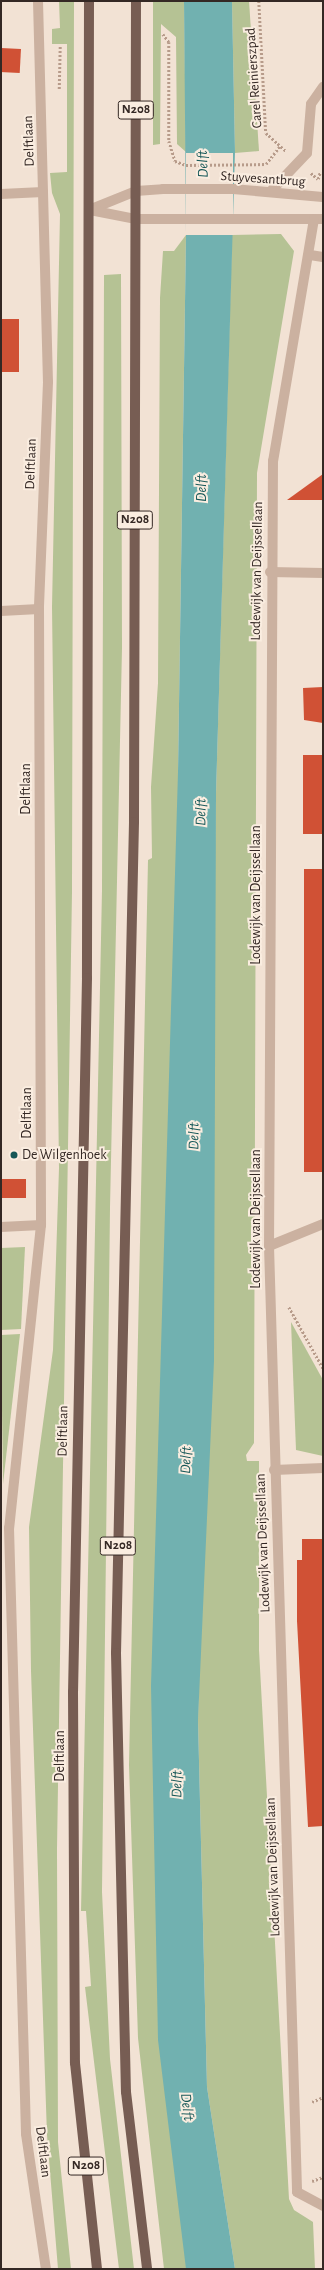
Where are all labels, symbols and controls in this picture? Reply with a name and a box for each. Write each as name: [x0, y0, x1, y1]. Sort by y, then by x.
street label: Carel Reinierszpad: [242, 27, 266, 129]
road number: N208: [117, 99, 155, 121]
street label: Delftlaan: [20, 115, 38, 167]
water label: Delft: [194, 150, 212, 178]
street label: Stuyvesantbrug: [220, 168, 306, 190]
street label: Delftlaan: [22, 438, 40, 490]
water label: Delft: [193, 474, 211, 502]
street label: Lodewijk van Deijssellaan: [247, 501, 267, 641]
road number: N208: [116, 509, 154, 531]
street label: Delftlaan: [18, 763, 34, 815]
water label: Delft: [192, 798, 210, 826]
street label: Lodewijk van Deijssellaan: [248, 825, 264, 965]
street label: Delftlaan: [19, 1087, 35, 1139]
water label: Delft: [185, 1122, 203, 1150]
place label: De Wilgenhoek: [22, 1147, 107, 1163]
street label: Lodewijk van Deijssellaan: [248, 1149, 264, 1289]
marker: De Wilgenhoek: [9, 1150, 19, 1160]
street label: Delftlaan: [54, 1405, 72, 1457]
water label: Delft: [177, 1446, 195, 1474]
street label: Lodewijk van Deijssellaan: [252, 1473, 274, 1613]
road number: N208: [99, 1535, 137, 1557]
street label: Delftlaan: [52, 1730, 68, 1782]
water label: Delft: [168, 1770, 186, 1798]
street label: Lodewijk van Deijssellaan: [262, 1797, 284, 1937]
water label: Delft: [176, 2092, 198, 2122]
street label: Delftlaan: [32, 2126, 54, 2178]
road number: N208: [67, 2155, 105, 2177]

